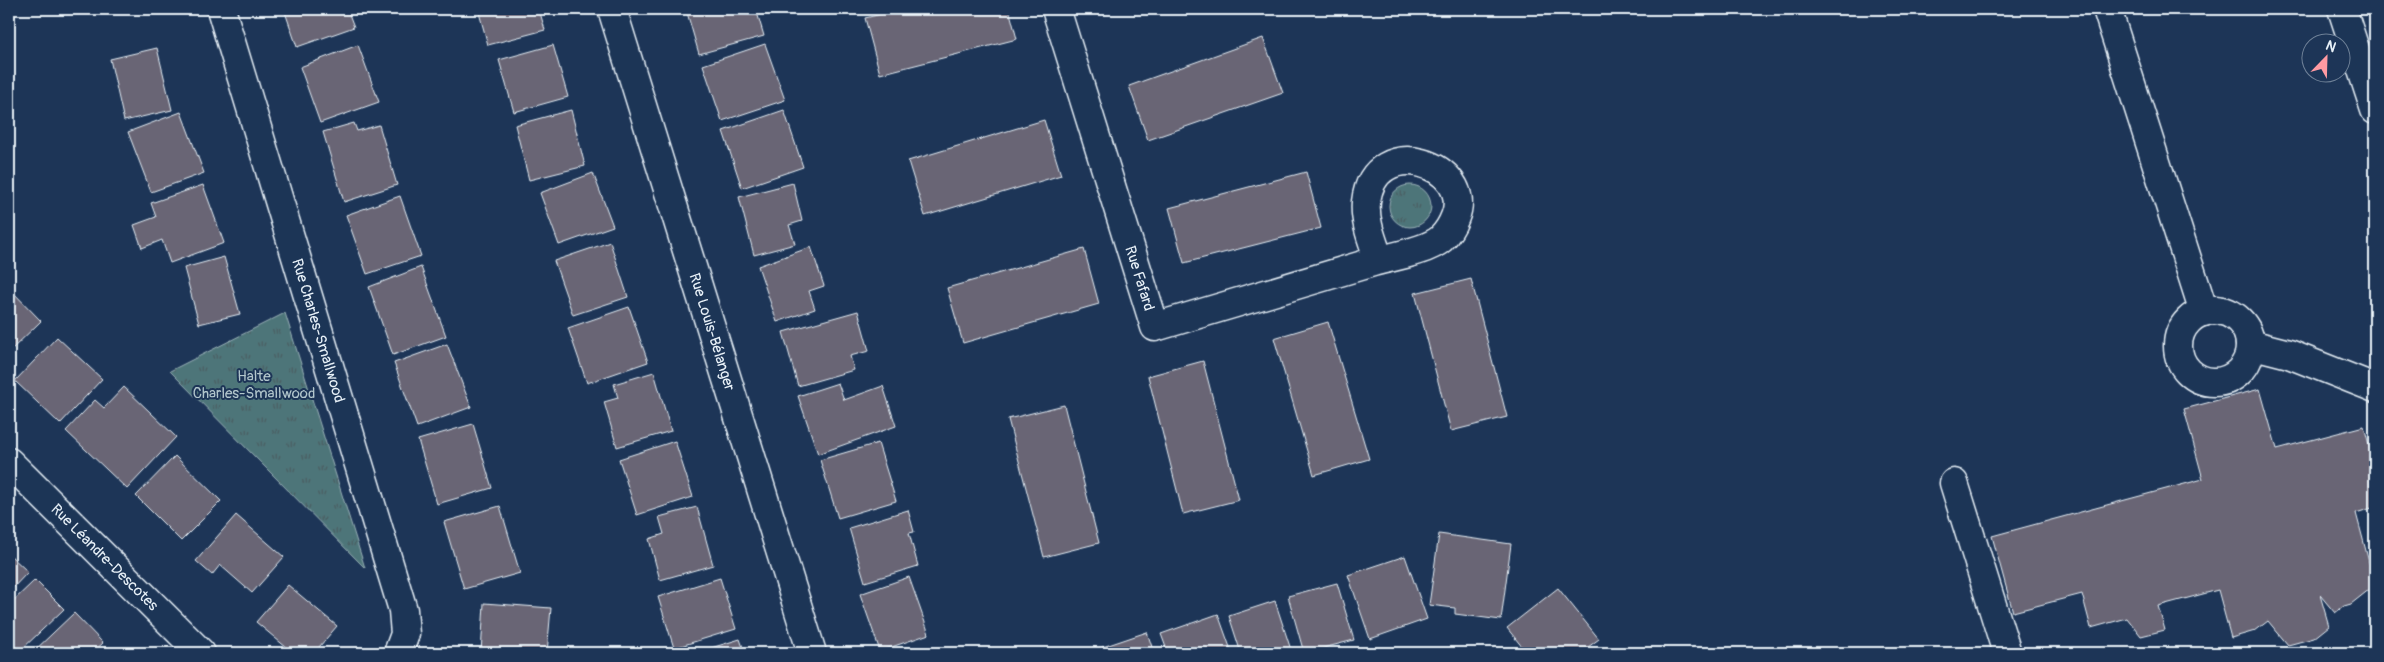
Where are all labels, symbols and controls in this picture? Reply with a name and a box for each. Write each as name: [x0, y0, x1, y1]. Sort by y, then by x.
north arrow: [2302, 32, 2352, 82]
text: N: [2323, 37, 2339, 56]
street label: Rue Fafard: [1121, 243, 1159, 313]
street label: Rue Charles-Smallwood: [288, 256, 349, 405]
street label: Rue Louis-Bélanger: [685, 271, 740, 394]
park label: Halte Charles-Smallwood: [193, 367, 315, 403]
street label: Rue Léandre-Descotes: [47, 500, 163, 615]

